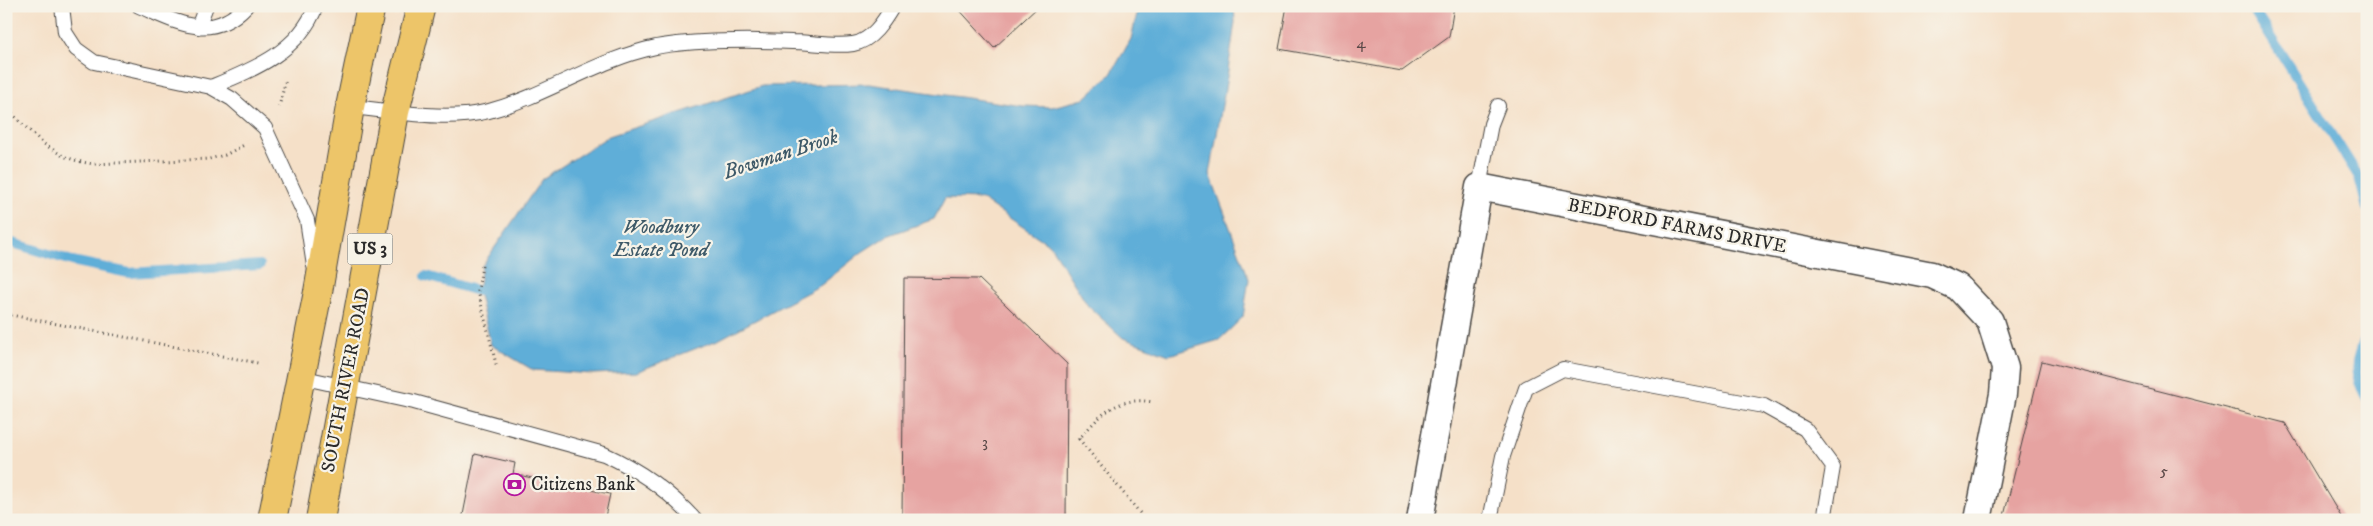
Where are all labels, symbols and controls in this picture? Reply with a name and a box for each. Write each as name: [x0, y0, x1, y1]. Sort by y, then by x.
house number: 4: [1356, 33, 1366, 53]
water label: Bowman Brook: [720, 125, 842, 186]
street label: BEDFORD FARMS DRIVE: [1566, 193, 1788, 259]
water label: Woodbury Estate Pond: [613, 215, 712, 263]
road number: US 3: [348, 233, 392, 264]
street label: SOUTH RIVER ROAD: [317, 286, 375, 474]
house number: 3: [982, 432, 988, 452]
house number: 5: [2160, 461, 2168, 481]
bank icon: Citizens Bank: [503, 472, 527, 496]
place label: Citizens Bank: [531, 473, 636, 496]

